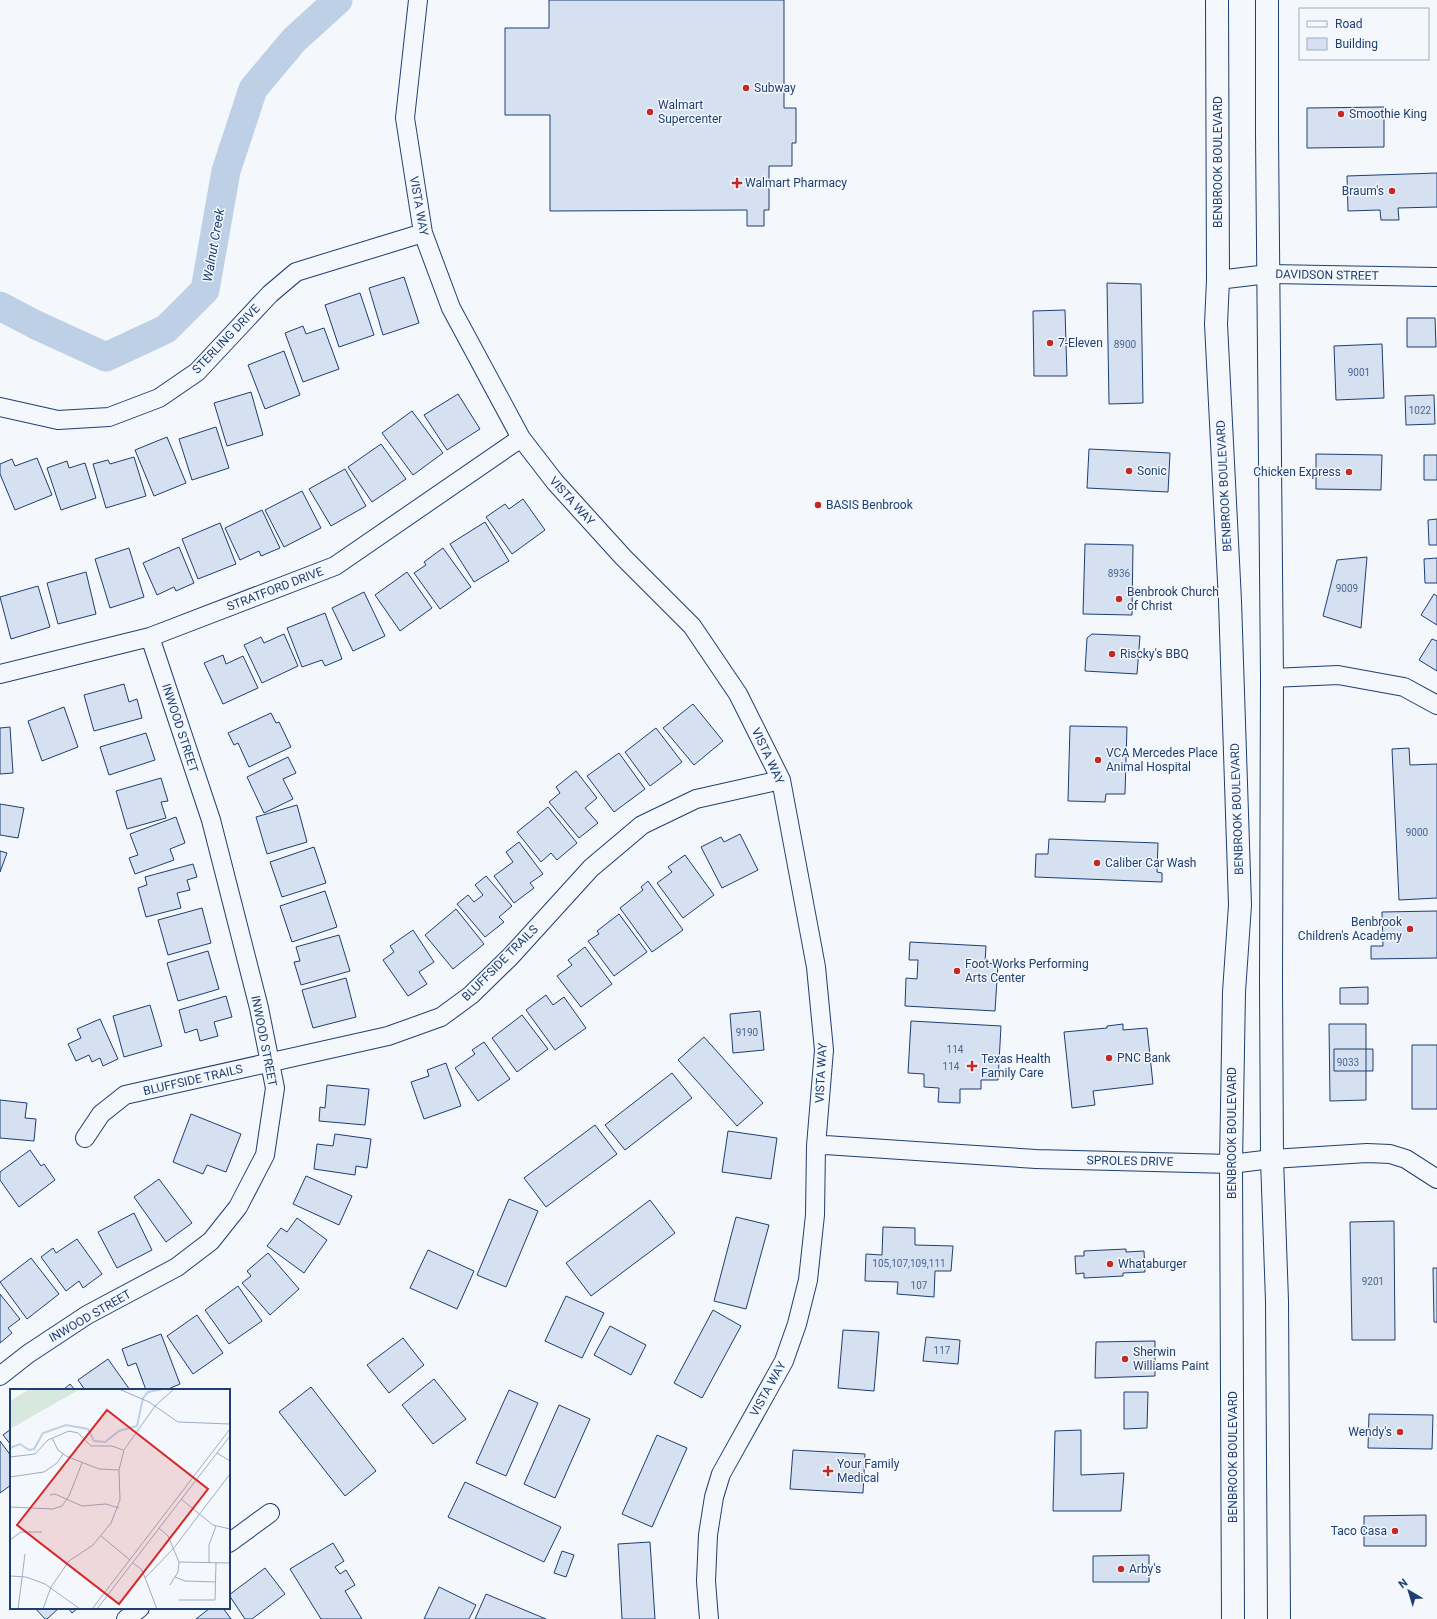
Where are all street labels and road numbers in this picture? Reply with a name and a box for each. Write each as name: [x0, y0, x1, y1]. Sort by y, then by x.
street label: BENBROOK BOULEVARD: [1211, 96, 1225, 228]
street label: VISTA WAY: [407, 175, 431, 238]
street label: DAVIDSON STREET: [1275, 267, 1379, 283]
street label: STERLING DRIVE: [189, 301, 263, 377]
street label: BENBROOK BOULEVARD: [1214, 420, 1234, 552]
street label: VISTA WAY: [547, 474, 598, 529]
street label: STRATFORD DRIVE: [225, 564, 325, 614]
street label: INWOOD STREET: [159, 682, 201, 774]
street label: VISTA WAY: [749, 726, 787, 787]
street label: BENBROOK BOULEVARD: [1228, 743, 1246, 875]
street label: BLUFFSIDE TRAILS: [459, 922, 541, 1004]
street label: INWOOD STREET: [248, 994, 280, 1088]
street label: VISTA WAY: [812, 1042, 830, 1104]
street label: BLUFFSIDE TRAILS: [142, 1062, 244, 1098]
street label: BENBROOK BOULEVARD: [1225, 1067, 1239, 1199]
street label: SPROLES DRIVE: [1087, 1153, 1174, 1169]
street label: INWOOD STREET: [46, 1287, 134, 1345]
street label: VISTA WAY: [747, 1358, 789, 1419]
street label: BENBROOK BOULEVARD: [1226, 1391, 1240, 1523]

